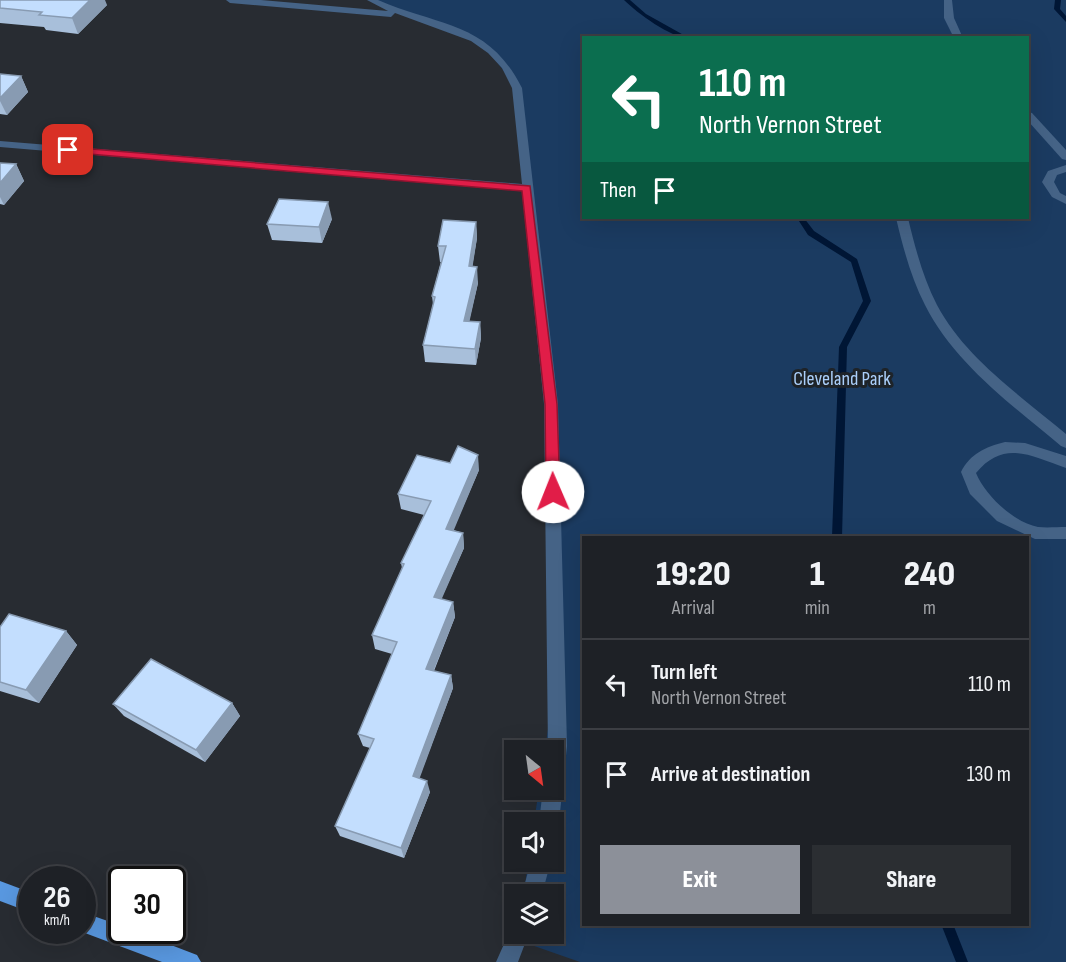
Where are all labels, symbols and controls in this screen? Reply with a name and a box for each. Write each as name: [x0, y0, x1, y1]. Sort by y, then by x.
text: 110 m: [699, 58, 786, 109]
icon: left: [600, 60, 678, 138]
text: North Vernon Street: [699, 109, 882, 141]
pin: [42, 124, 93, 175]
icon: arrive: [51, 133, 84, 166]
icon: arrive: [648, 174, 681, 207]
text: Then: [600, 177, 636, 204]
park label: Cleveland Park: [793, 367, 891, 391]
position arrow: [521, 460, 585, 524]
text: 19:20: [656, 553, 731, 596]
text: 1: [810, 553, 825, 596]
text: 240: [904, 553, 955, 596]
text: Arrival: [672, 596, 715, 620]
text: min: [805, 596, 830, 620]
text: m: [923, 596, 936, 620]
text: Turn left: [651, 659, 717, 686]
icon: left: [600, 668, 633, 701]
text: 110 m: [968, 671, 1011, 698]
text: North Vernon Street: [651, 686, 786, 710]
north arrow: [504, 740, 564, 800]
map controls: [504, 740, 564, 944]
icon: arrive: [600, 758, 633, 791]
text: Arrive at destination: [651, 761, 810, 788]
text: 130 m: [967, 761, 1011, 788]
button: sound: [504, 812, 564, 872]
button: Exit: [600, 845, 800, 914]
button: Share: [812, 845, 1011, 914]
speed limit sign: 30: [108, 866, 186, 944]
text: 26: [43, 880, 71, 916]
button: layers: [504, 884, 564, 944]
text: km/h: [44, 911, 70, 930]

